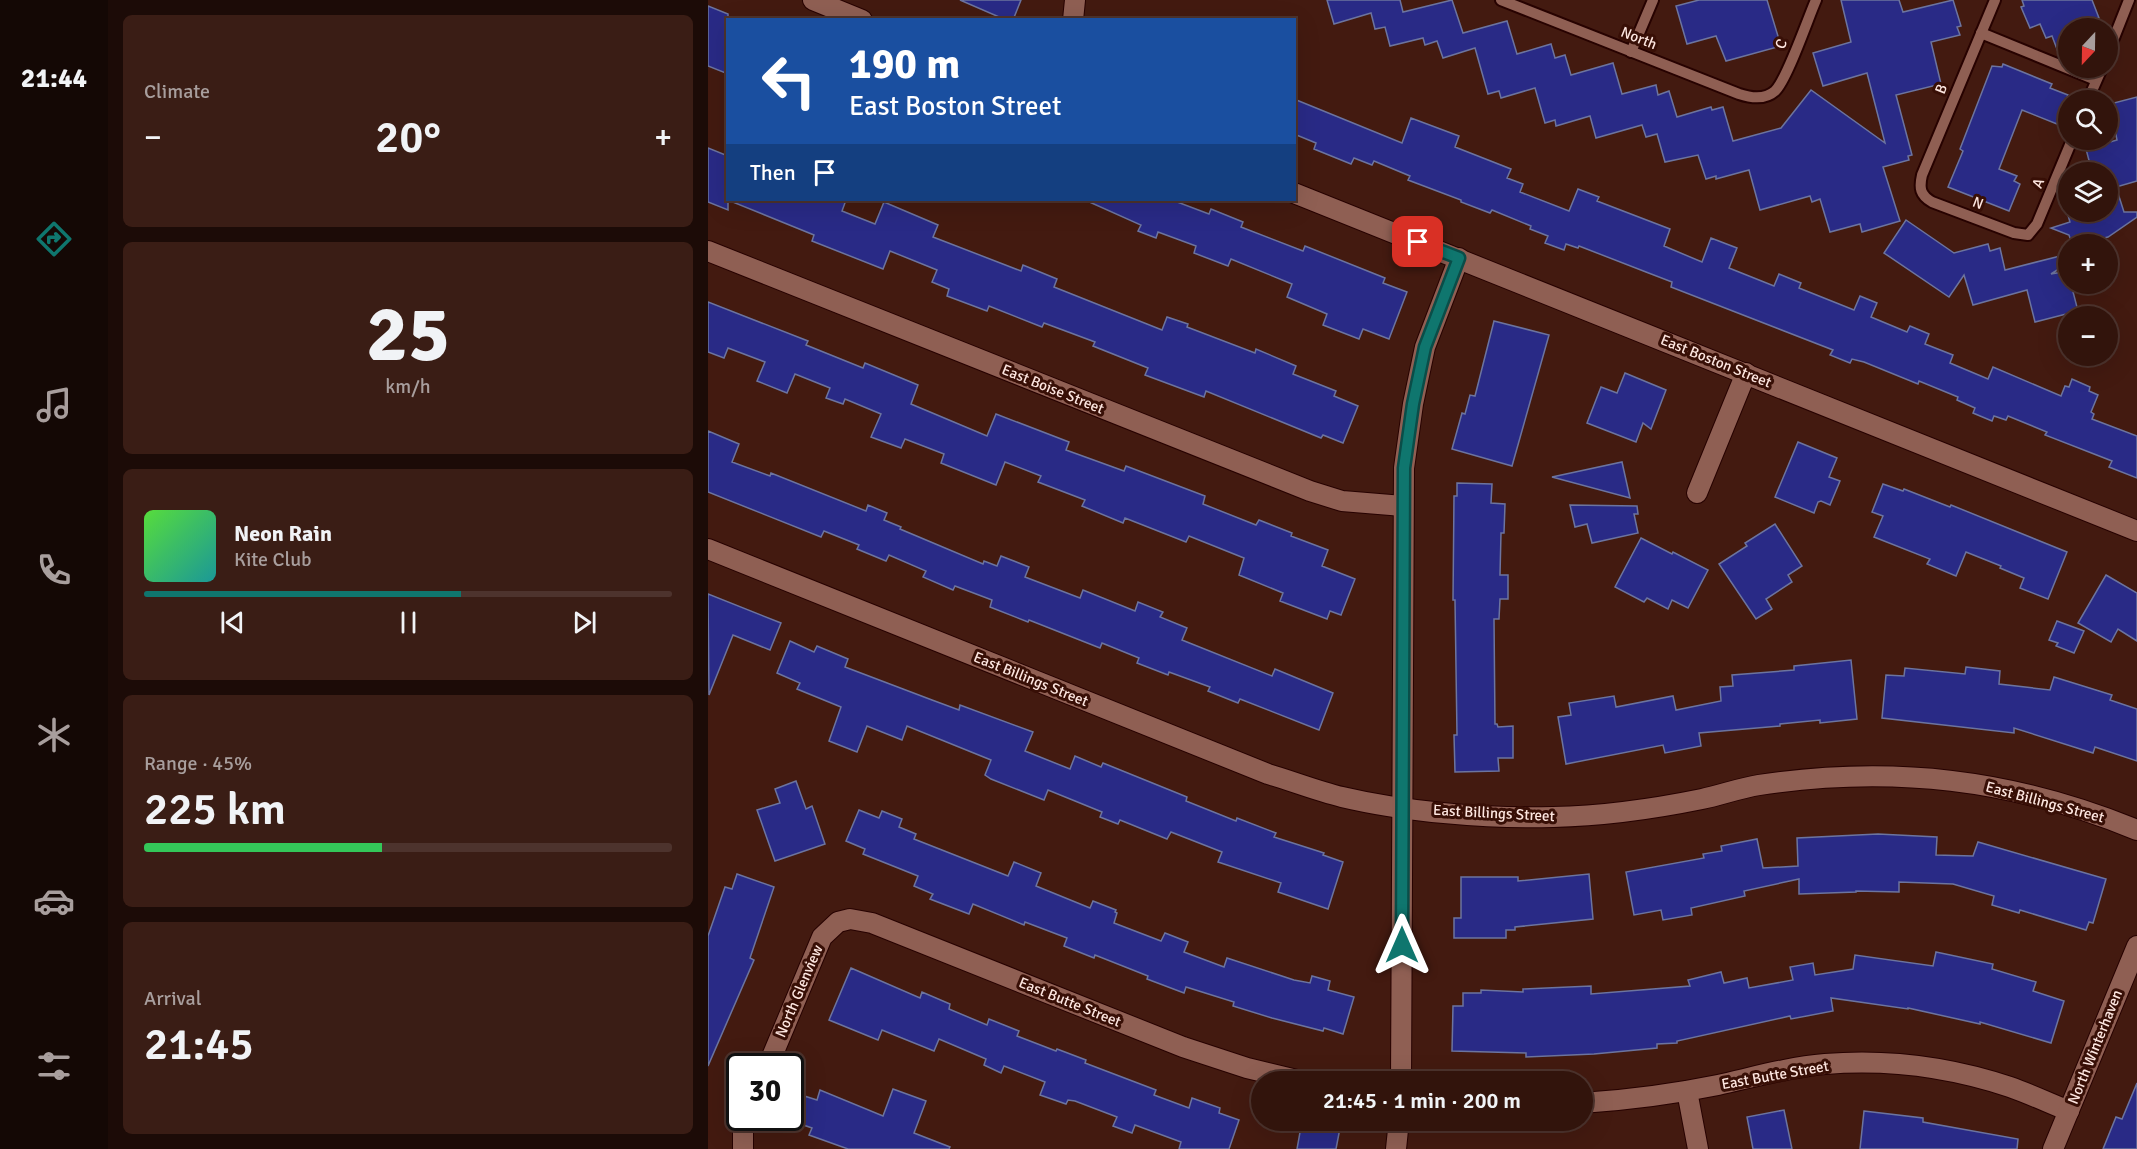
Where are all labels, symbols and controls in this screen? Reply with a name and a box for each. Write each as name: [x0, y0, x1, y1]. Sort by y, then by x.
north arrow: [2058, 18, 2118, 78]
map controls: [2058, 18, 2118, 366]
street label: North: [1618, 23, 1660, 53]
street label: C: [1771, 36, 1791, 52]
text: 190 m: [849, 39, 960, 90]
icon: left: [750, 42, 828, 120]
text: 21:44: [21, 62, 87, 95]
text: Climate: [144, 79, 210, 104]
street label: B: [1931, 81, 1951, 97]
text: East Boston Street: [849, 90, 1061, 123]
button: search: [2058, 90, 2118, 150]
text: 20°: [375, 110, 441, 165]
text: −: [144, 117, 162, 158]
text: +: [654, 117, 672, 158]
icon: arrive: [808, 156, 841, 189]
text: Then: [750, 159, 796, 186]
button: layers: [2058, 162, 2118, 222]
street label: A: [2028, 175, 2048, 191]
street label: N: [1970, 193, 1986, 213]
pin: [1392, 216, 1443, 267]
icon: directions: [33, 218, 75, 260]
icon: arrive: [1401, 225, 1434, 258]
button: +: [2058, 234, 2118, 294]
text: 25: [366, 287, 450, 383]
button: −: [2058, 306, 2118, 366]
street label: East Boston Street: [1658, 331, 1774, 391]
street label: East Boise Street: [999, 360, 1107, 418]
text: km/h: [385, 374, 431, 399]
icon: music: [33, 384, 75, 426]
text: Neon Rain: [234, 520, 332, 547]
text: Kite Club: [234, 547, 312, 572]
icon: phone: [33, 549, 75, 591]
icon: previous: [216, 606, 249, 639]
icon: pause: [392, 606, 425, 639]
icon: next: [568, 606, 601, 639]
street label: East Billings Street: [971, 648, 1091, 710]
icon: climate: [33, 714, 75, 756]
text: Range · 45%: [144, 751, 252, 776]
street label: East Billings Street: [1984, 778, 2106, 826]
text: 225 km: [144, 782, 286, 837]
street label: East Billings Street: [1433, 801, 1555, 825]
icon: car: [33, 880, 75, 922]
position arrow: [1370, 913, 1434, 977]
street label: North Glenview: [771, 942, 827, 1040]
street label: East Butte Street: [1016, 973, 1124, 1031]
text: Arrival: [144, 986, 202, 1011]
street label: North Winterhaven: [2064, 987, 2126, 1107]
text: 21:45: [144, 1017, 254, 1072]
icon: filters: [33, 1045, 75, 1087]
speed limit sign: 30: [726, 1053, 804, 1131]
street label: East Butte Street: [1720, 1057, 1830, 1093]
text: 21:45 · 1 min · 200 m: [1323, 1087, 1521, 1114]

